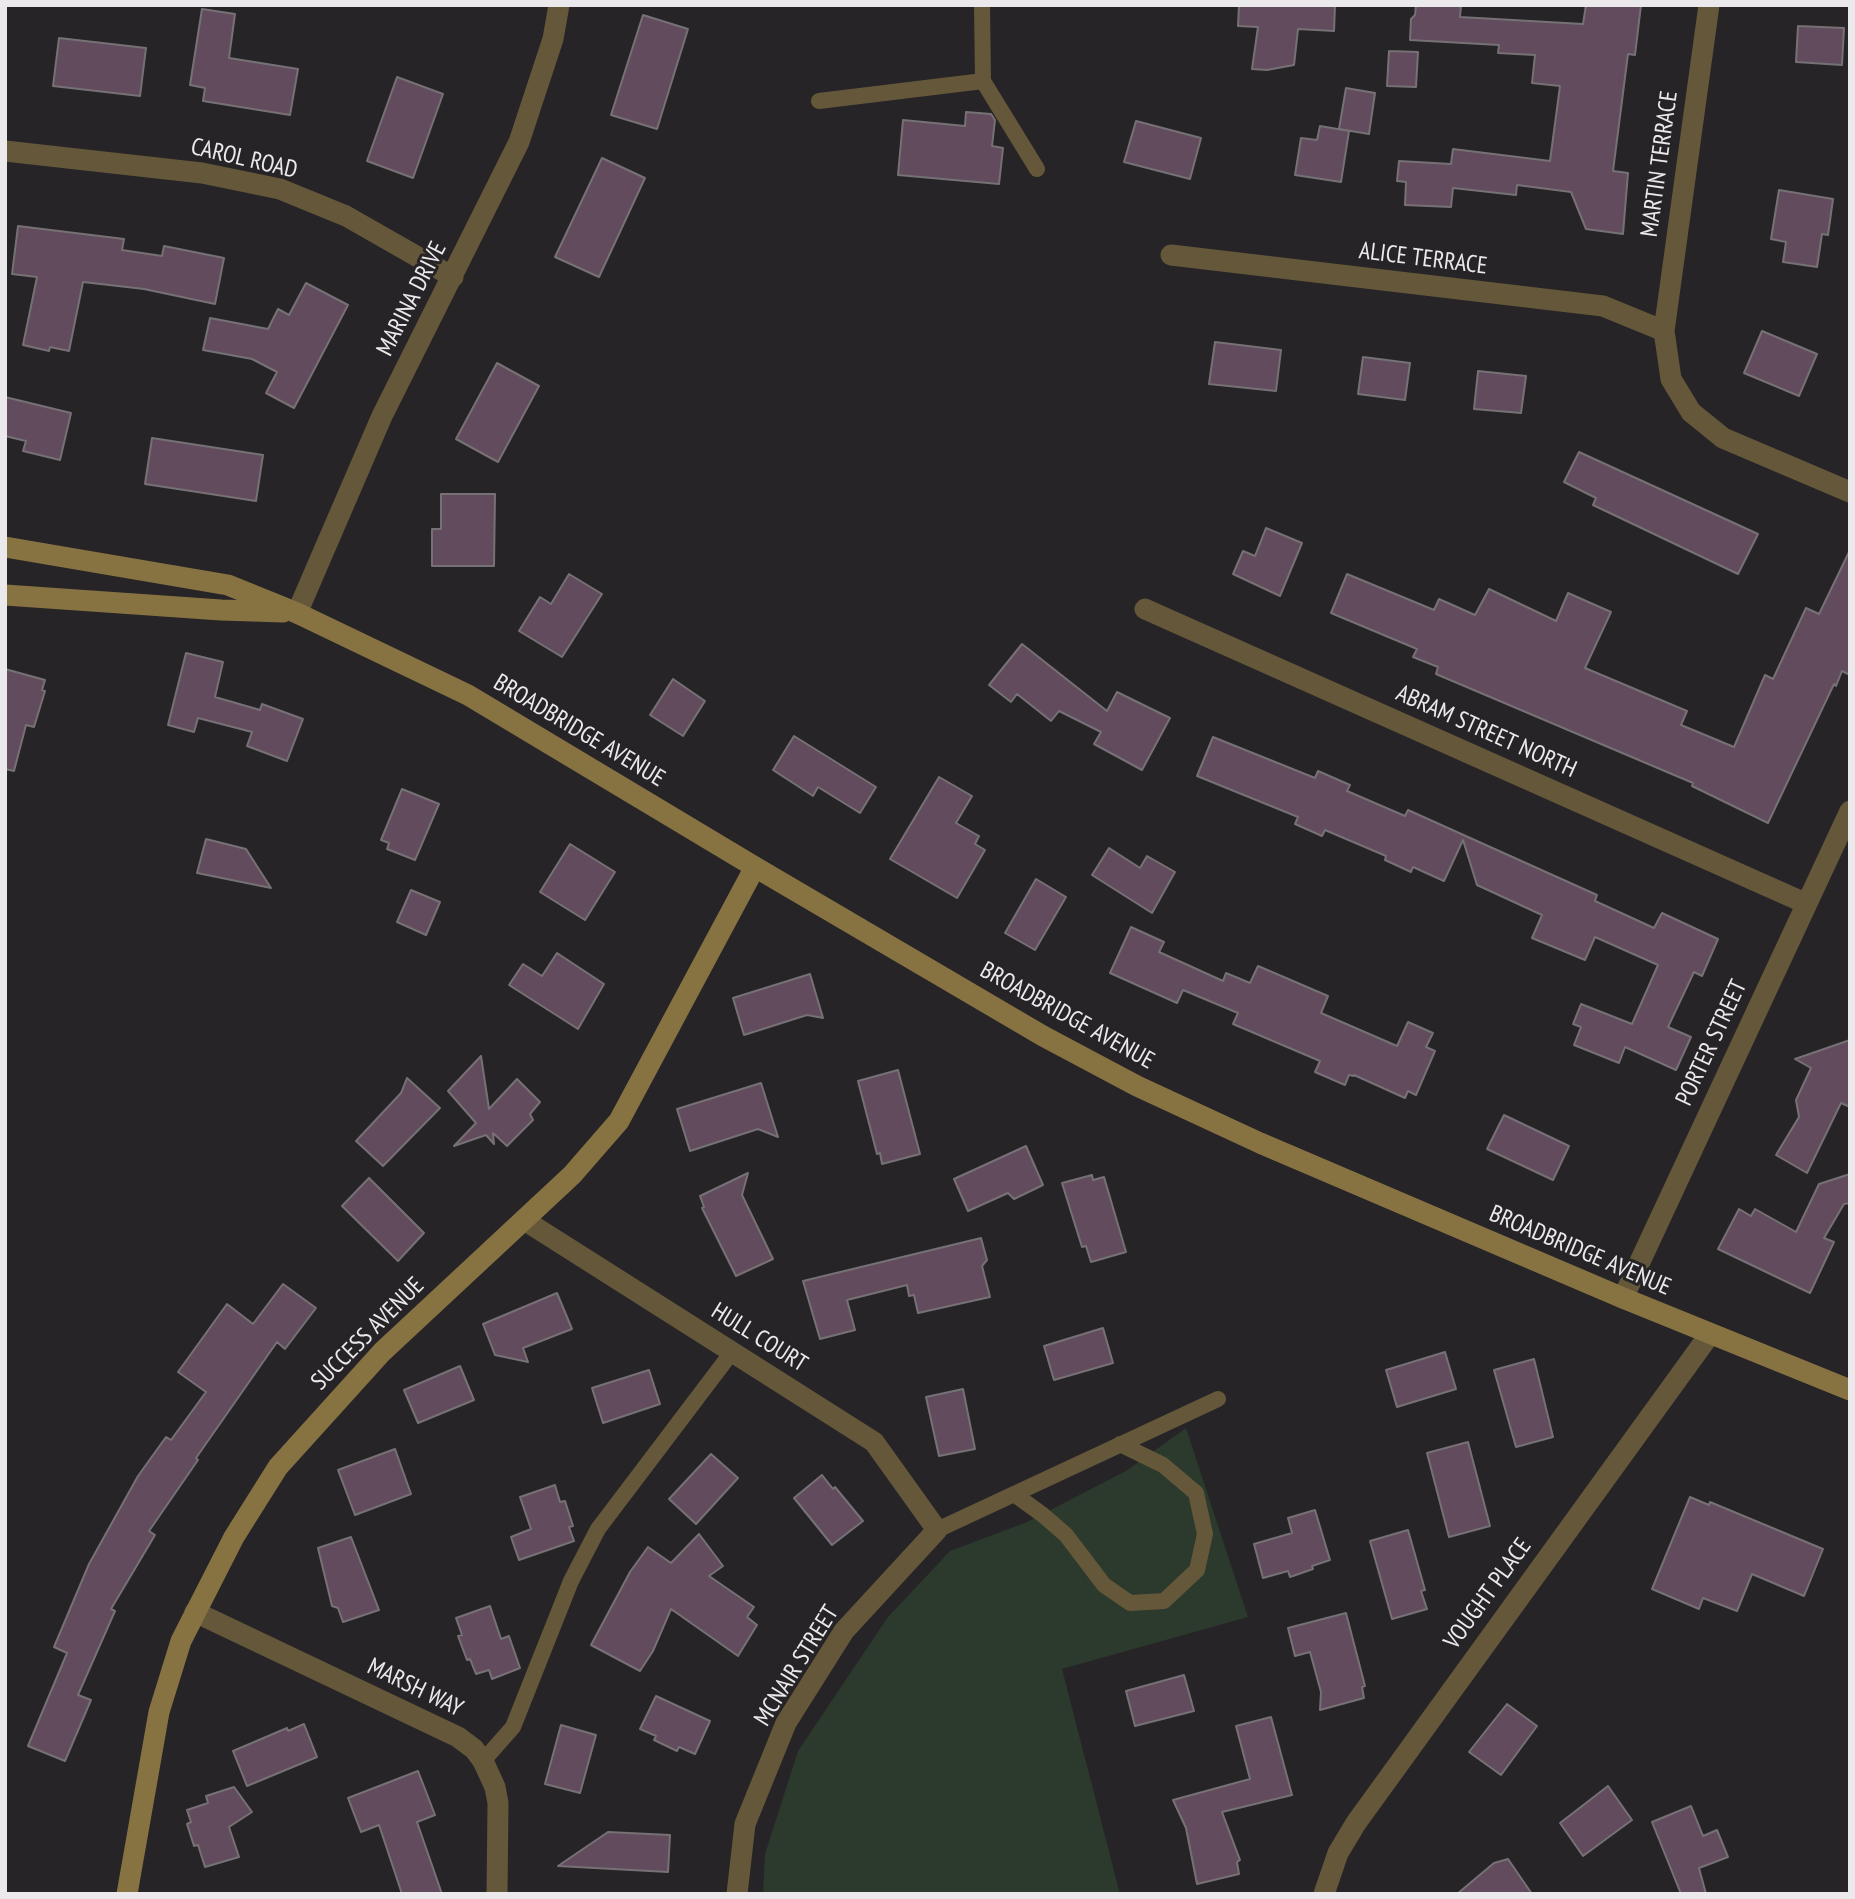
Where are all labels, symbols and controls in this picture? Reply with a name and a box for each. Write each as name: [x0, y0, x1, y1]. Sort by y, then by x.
street label: MARTIN TERRACE: [1636, 89, 1684, 239]
street label: CAROL ROAD: [188, 133, 300, 185]
street label: MARINA DRIVE: [371, 237, 453, 361]
street label: ALICE TERRACE: [1357, 237, 1489, 281]
street label: BROADBRIDGE AVENUE: [488, 669, 670, 793]
street label: ABRAM STREET NORTH: [1391, 679, 1581, 785]
street label: BROADBRIDGE AVENUE: [975, 956, 1159, 1076]
street label: PORTER STREET: [1670, 975, 1754, 1111]
street label: BROADBRIDGE AVENUE: [1485, 1200, 1675, 1302]
street label: SUCCESS AVENUE: [306, 1272, 430, 1396]
street label: HULL COURT: [706, 1297, 812, 1379]
street label: VOUGHT PLACE: [1438, 1533, 1538, 1655]
street label: MCNAIR STREET: [749, 1600, 845, 1732]
street label: MARSH WAY: [362, 1653, 468, 1723]

